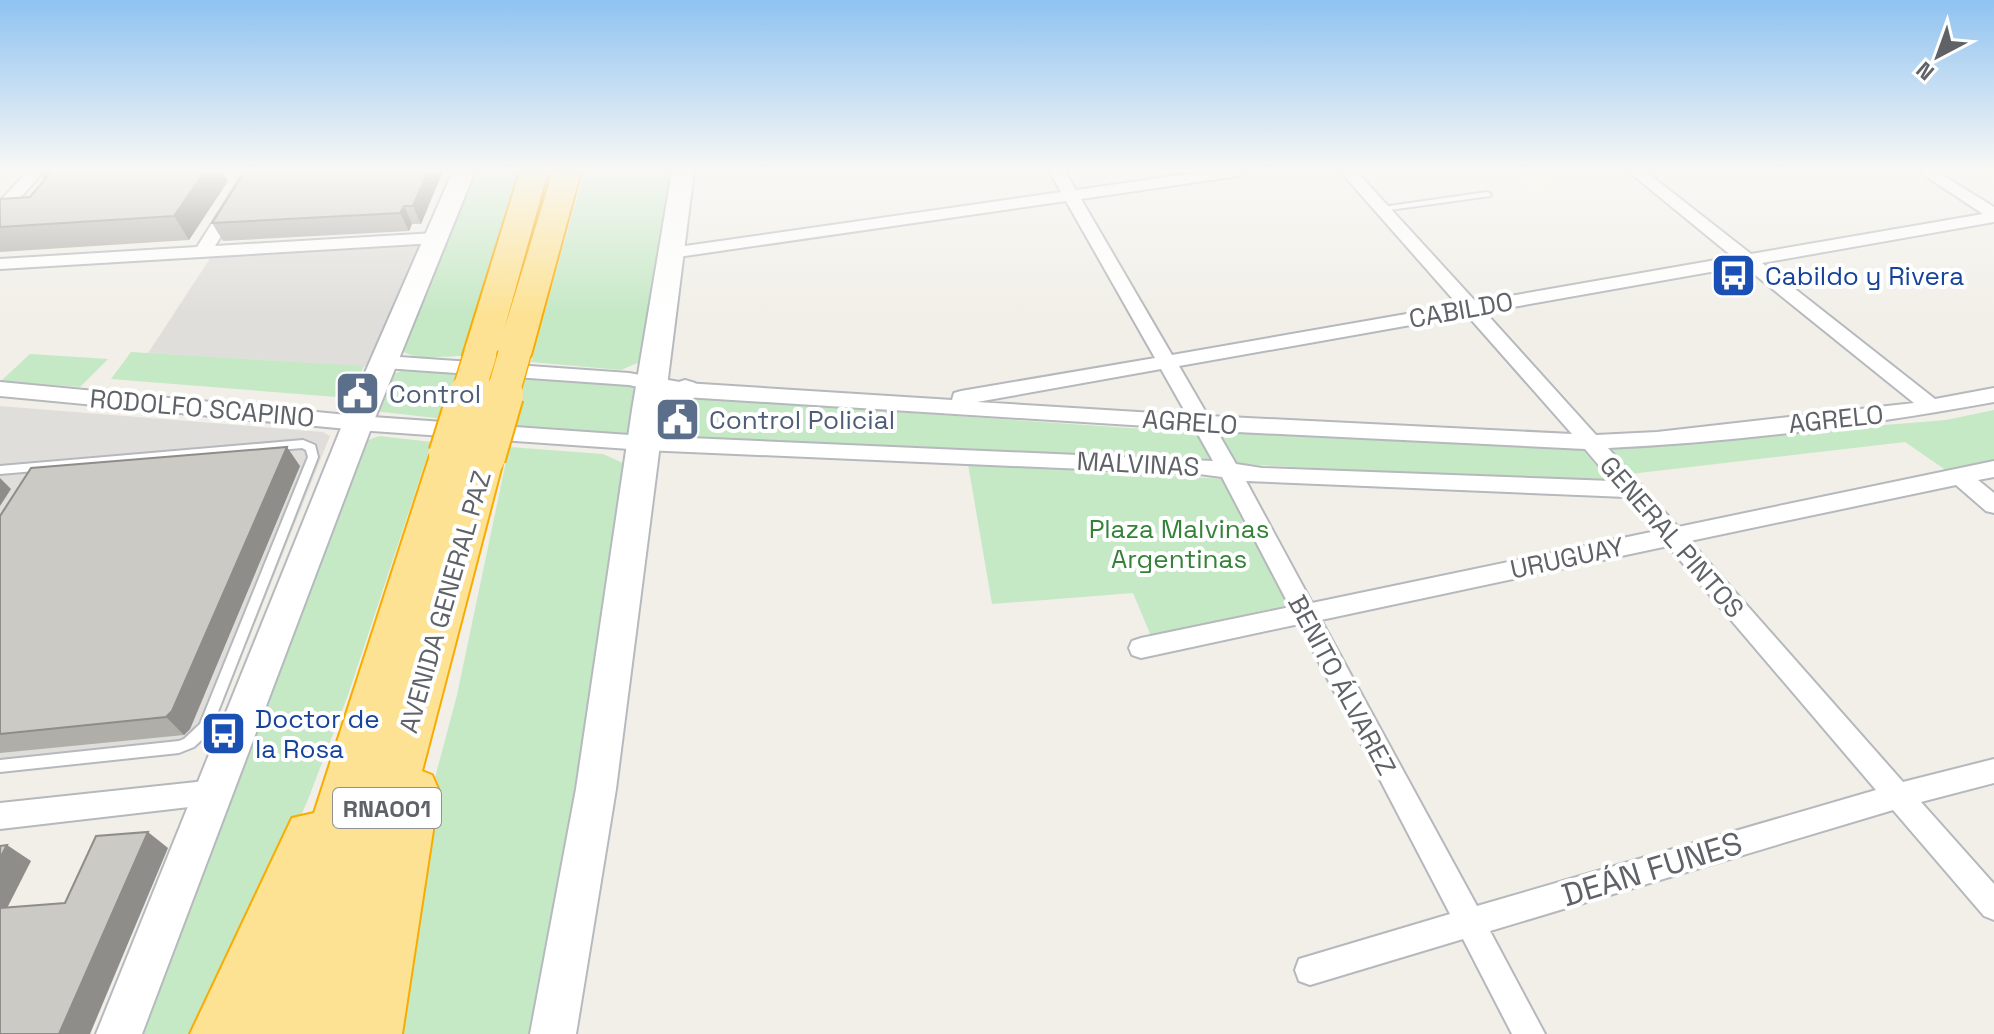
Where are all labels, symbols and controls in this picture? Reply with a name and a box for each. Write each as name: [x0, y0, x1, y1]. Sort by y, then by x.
north arrow: [1898, 16, 1978, 96]
text: N: [1910, 56, 1940, 86]
bus stop icon: Cabildo y Rivera: [1710, 252, 1758, 300]
place label: Cabildo y Rivera: [1765, 259, 1964, 293]
street label: CABILDO: [1406, 284, 1516, 336]
public building icon: Control: [334, 370, 382, 418]
place label: Control: [389, 377, 481, 411]
street label: RODOLFO SCAPINO: [88, 381, 316, 435]
public building icon: Control Policial: [654, 396, 702, 444]
street label: AGRELO: [1787, 397, 1885, 441]
street label: AGRELO: [1141, 402, 1239, 442]
place label: Control Policial: [709, 403, 895, 437]
street label: MALVINAS: [1076, 444, 1200, 484]
street label: GENERAL PINTOS: [1592, 449, 1752, 625]
street label: AVENIDA GENERAL PAZ: [391, 467, 499, 737]
park label: Plaza Malvinas Argentinas: [1089, 512, 1269, 576]
street label: URUGUAY: [1507, 529, 1627, 587]
street label: BENITO ÁLVAREZ: [1280, 589, 1404, 781]
place label: Doctor de la Rosa: [255, 702, 380, 766]
bus stop icon: Doctor de la Rosa: [200, 710, 248, 758]
road number: RNA001: [333, 788, 441, 828]
street label: DEÁN FUNES: [1557, 823, 1747, 915]

